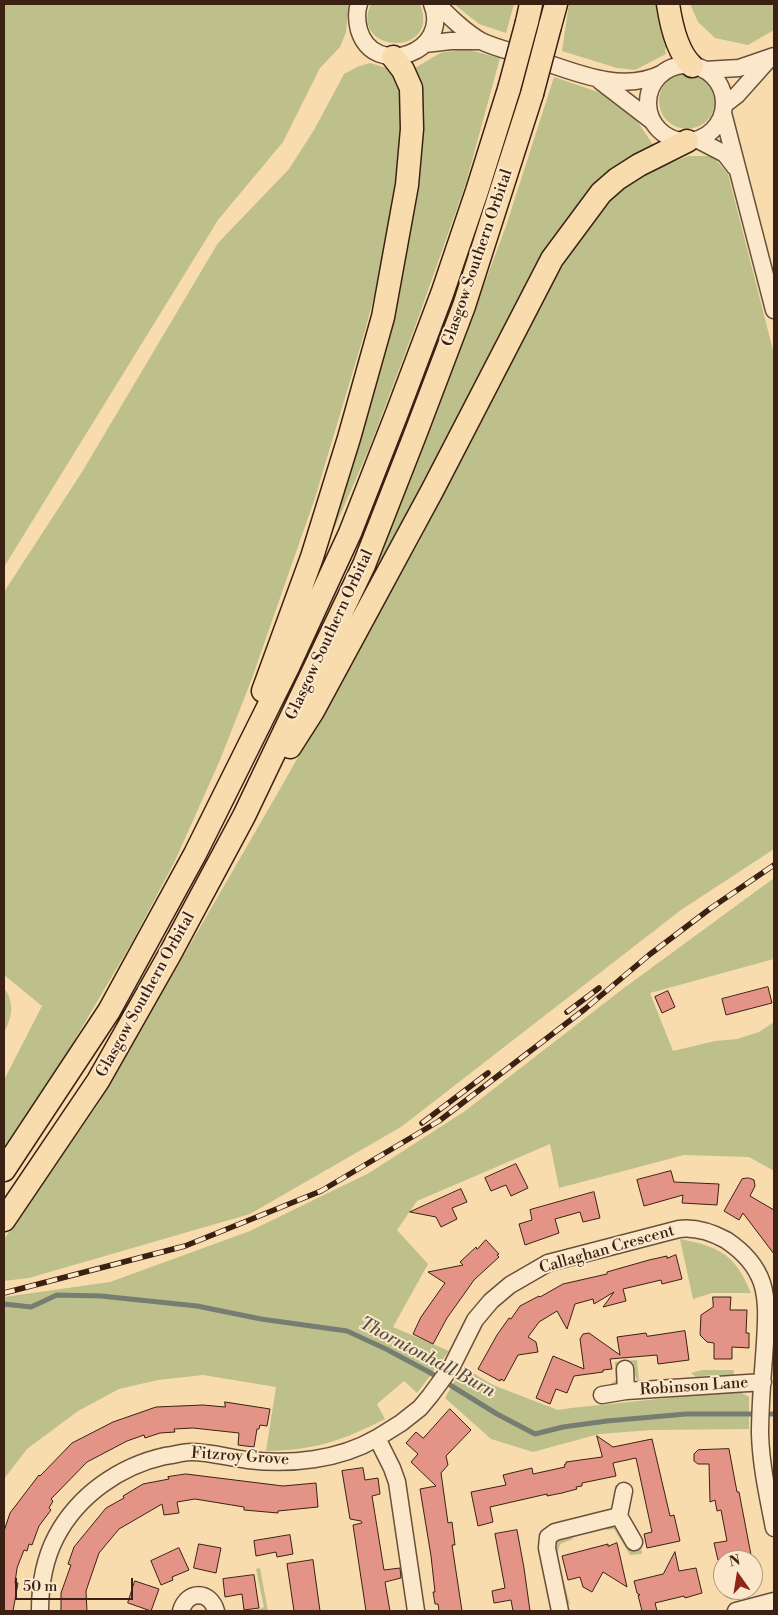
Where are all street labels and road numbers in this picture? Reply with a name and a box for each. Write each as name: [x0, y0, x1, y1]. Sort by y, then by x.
street label: Glasgow Southern Orbital: [439, 167, 517, 349]
street label: Glasgow Southern Orbital: [282, 547, 378, 723]
street label: Glasgow Southern Orbital: [93, 909, 199, 1081]
street label: Callaghan Crescent: [537, 1222, 677, 1278]
street label: Robinson Lane: [639, 1374, 749, 1400]
street label: Fitzroy Grove: [190, 1444, 290, 1470]

